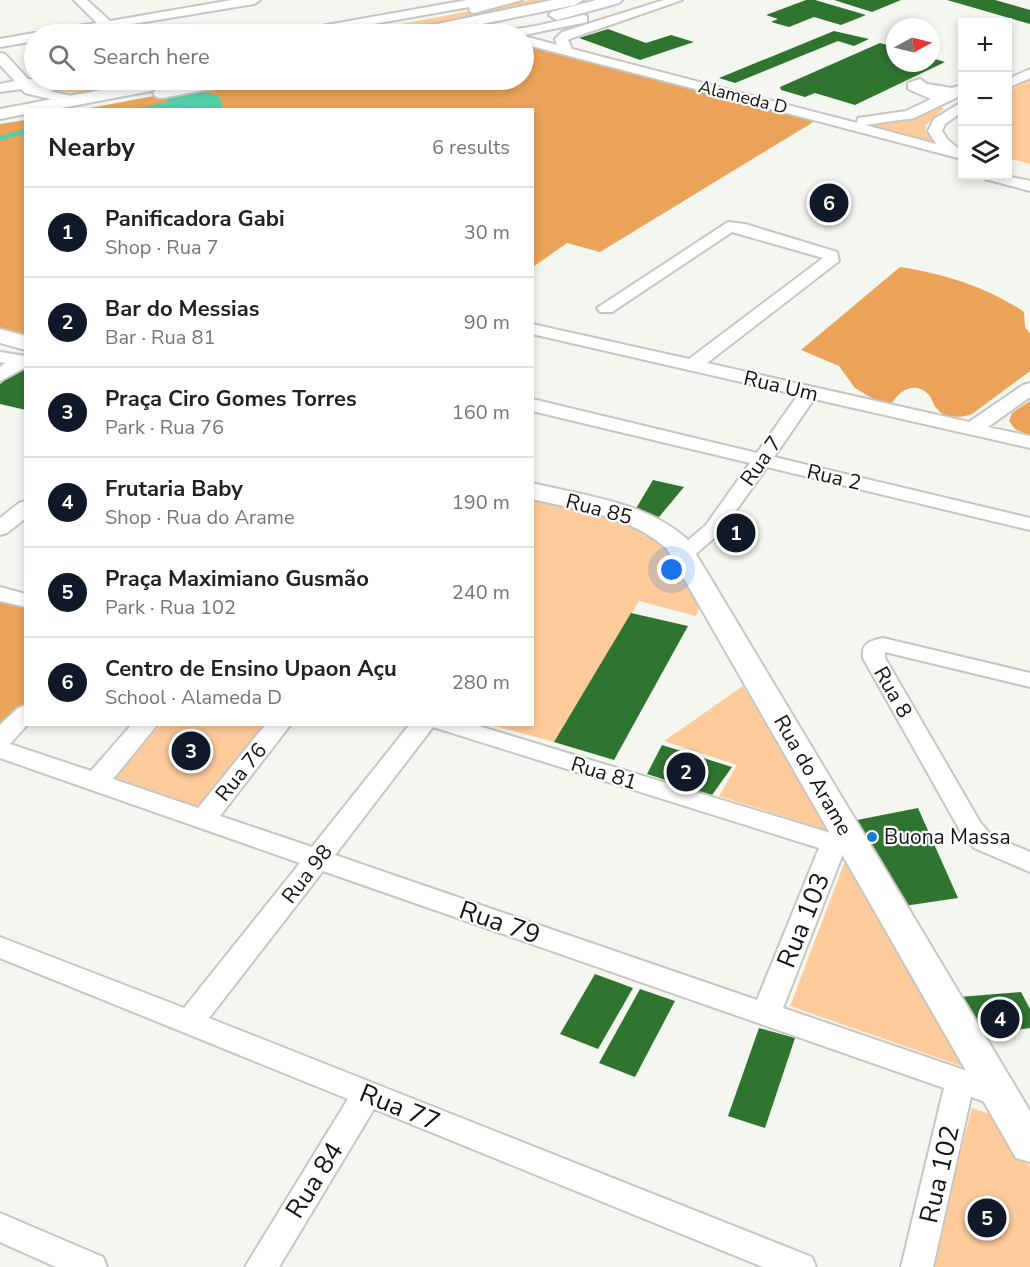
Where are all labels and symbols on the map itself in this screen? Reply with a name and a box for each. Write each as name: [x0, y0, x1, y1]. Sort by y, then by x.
north arrow: [886, 18, 940, 72]
street label: Alameda D: [696, 74, 790, 120]
pin: 6: [810, 180, 848, 226]
street label: Rua Um: [741, 364, 821, 408]
street label: Rua 7: [734, 430, 788, 492]
street label: Rua 2: [804, 457, 864, 497]
street label: Rua 85: [563, 487, 635, 531]
pin: 1: [716, 510, 756, 556]
your location: [657, 555, 686, 584]
street label: Rua 8: [867, 661, 919, 723]
street label: Rua do Arame: [767, 710, 859, 840]
pin: 3: [172, 728, 210, 774]
street label: Rua 76: [209, 737, 273, 807]
street label: Rua 81: [568, 750, 640, 796]
pin: 2: [666, 750, 706, 794]
place label: Buona Massa: [884, 823, 1011, 851]
marker: Buona Massa: [865, 830, 879, 844]
street label: Rua 98: [275, 839, 339, 909]
street label: Rua 103: [769, 868, 838, 973]
street label: Rua 79: [455, 892, 545, 953]
pin: 4: [980, 996, 1020, 1042]
street label: Rua 77: [354, 1076, 445, 1139]
street label: Rua 102: [911, 1122, 968, 1226]
street label: Rua 84: [277, 1136, 351, 1225]
pin: 5: [968, 1196, 1006, 1240]

